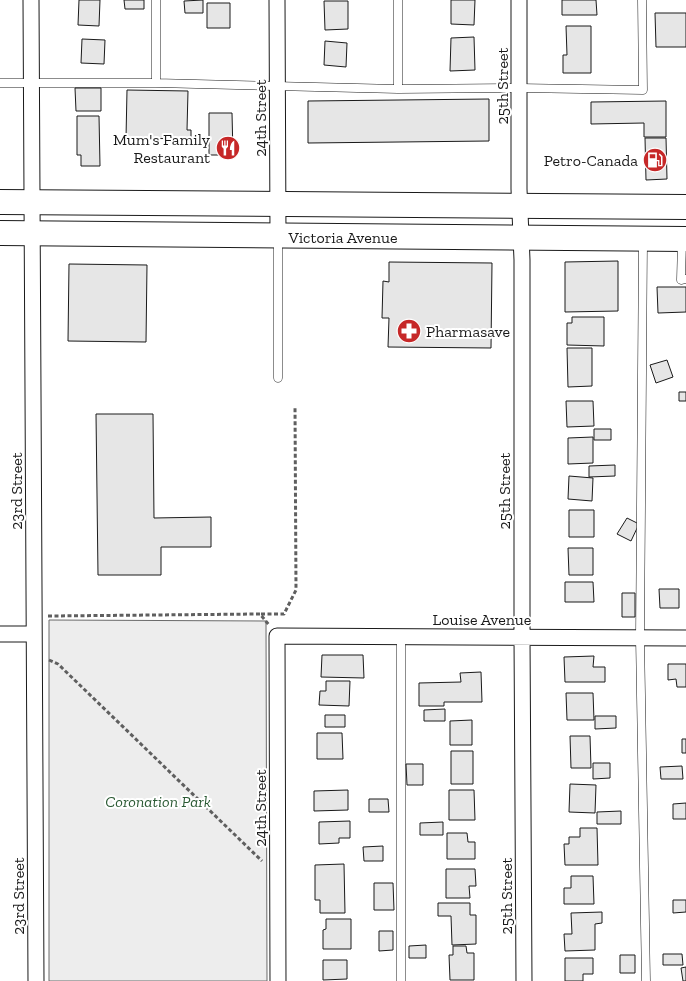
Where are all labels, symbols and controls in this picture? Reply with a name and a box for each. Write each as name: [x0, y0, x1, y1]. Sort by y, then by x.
street label: 25th Street: [493, 47, 512, 124]
street label: 24th Street: [251, 79, 270, 157]
place label: Mum's Family Restaurant: [113, 130, 211, 167]
restaurant icon: Mum's Family Restaurant: [215, 135, 241, 161]
fuel station icon: Petro-Canada: [642, 147, 668, 173]
place label: Petro-Canada: [544, 151, 638, 170]
street label: Victoria Avenue: [288, 228, 397, 247]
pharmacy icon: Pharmasave: [396, 318, 422, 344]
place label: Pharmasave: [426, 322, 510, 341]
street label: 23rd Street: [7, 452, 26, 530]
street label: 25th Street: [495, 452, 514, 529]
street label: Louise Avenue: [433, 610, 531, 629]
street label: 24th Street: [251, 769, 270, 847]
park label: Coronation Park: [105, 792, 211, 811]
street label: 23rd Street: [9, 857, 28, 935]
street label: 25th Street: [497, 857, 516, 934]

